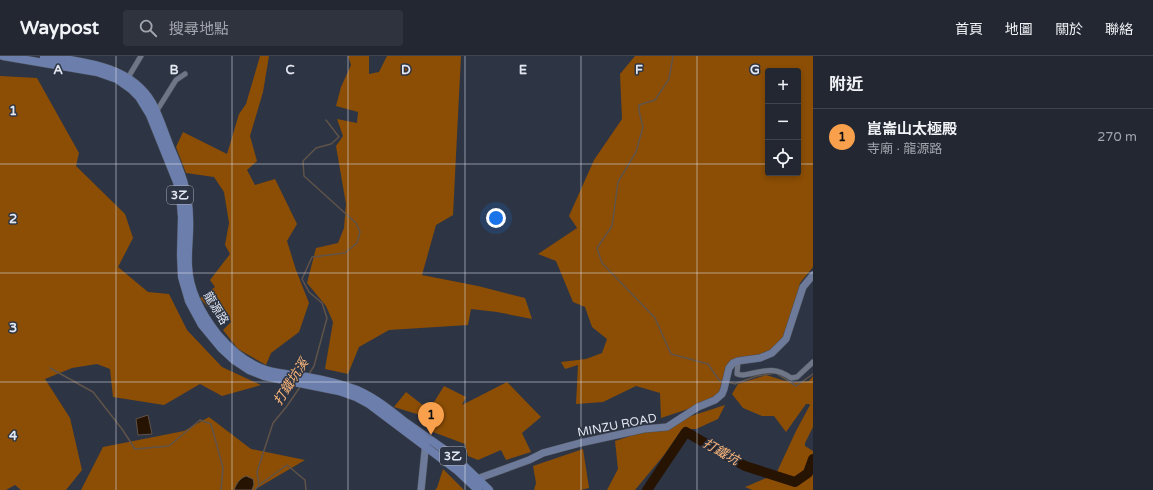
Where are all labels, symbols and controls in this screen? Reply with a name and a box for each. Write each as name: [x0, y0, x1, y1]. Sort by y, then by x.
search box: [123, 10, 403, 46]
text: Waypost: [20, 17, 99, 39]
icon: search: [137, 17, 159, 39]
text: 搜尋地點: [169, 20, 229, 38]
text: 首頁: [955, 21, 983, 38]
text: 地圖: [1005, 21, 1033, 38]
text: 關於: [1055, 21, 1083, 38]
text: 聯絡: [1105, 21, 1133, 38]
text: A: [53, 62, 63, 78]
text: B: [169, 62, 179, 78]
text: C: [285, 62, 295, 78]
text: D: [401, 62, 411, 78]
text: E: [519, 62, 527, 78]
text: F: [635, 62, 643, 78]
text: G: [750, 62, 760, 78]
map controls: [765, 68, 801, 176]
button: +: [765, 68, 801, 104]
text: 附近: [829, 74, 863, 95]
text: 1: [9, 103, 17, 119]
button: −: [765, 104, 801, 140]
text: 崑崙山太極殿: [867, 120, 957, 138]
text: 1: [838, 129, 846, 145]
text: 270 m: [1097, 129, 1137, 145]
button: locate: [765, 140, 801, 176]
text: 寺廟 · 龍源路: [867, 141, 942, 157]
road number: 3乙: [167, 186, 193, 204]
your location: [486, 208, 506, 228]
text: 2: [9, 211, 17, 227]
street label: 龍源路: [201, 289, 231, 327]
text: 3: [9, 320, 17, 336]
water label: 打鐵坑溪: [270, 354, 313, 408]
pin: 1: [418, 402, 444, 435]
street label: MINZU ROAD: [576, 410, 658, 440]
text: 4: [9, 428, 18, 444]
water label: 打鐵坑: [700, 435, 744, 470]
road number: 3乙: [440, 447, 466, 465]

